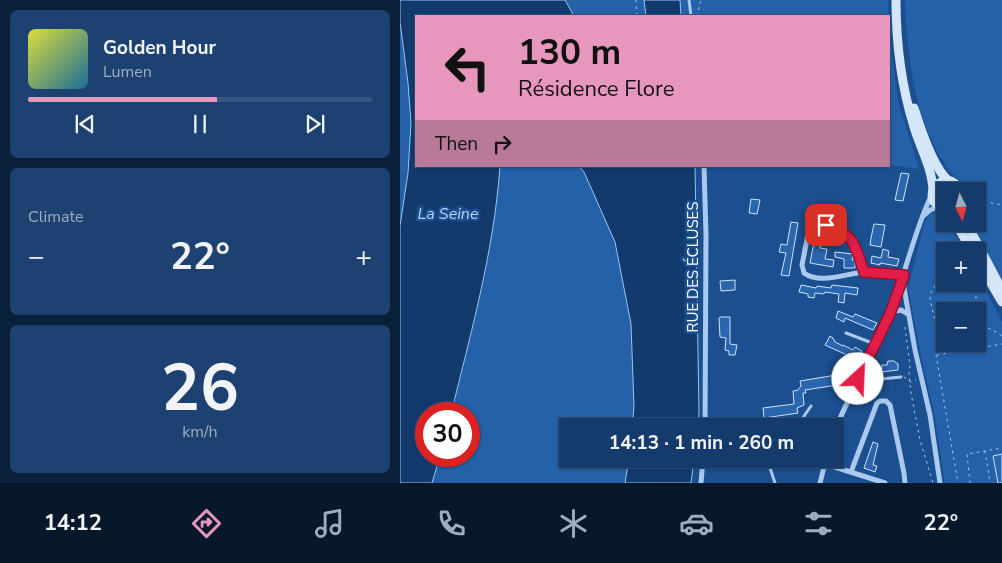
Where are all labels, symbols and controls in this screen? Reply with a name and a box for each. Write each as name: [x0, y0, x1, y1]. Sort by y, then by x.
text: 130 m: [518, 29, 621, 76]
text: Golden Hour: [103, 35, 216, 61]
icon: left: [435, 35, 500, 100]
text: Lumen: [103, 61, 152, 83]
text: Résidence Flore: [518, 74, 674, 104]
icon: previous: [71, 110, 99, 138]
icon: pause: [186, 110, 214, 138]
icon: next: [301, 110, 329, 138]
icon: right: [488, 130, 516, 158]
text: Then: [435, 131, 478, 157]
north arrow: [936, 182, 986, 232]
map controls: [936, 182, 986, 352]
street label: RUE DES ÉCLUSES: [683, 202, 703, 332]
water label: La Seine: [418, 203, 479, 225]
pin: [805, 204, 847, 246]
text: Climate: [28, 206, 83, 228]
icon: arrive: [812, 211, 840, 239]
text: 22°: [170, 231, 230, 282]
text: −: [28, 238, 45, 276]
text: +: [355, 238, 372, 276]
button: +: [936, 242, 986, 292]
button: −: [936, 302, 986, 352]
text: 26: [161, 344, 239, 433]
position arrow: [831, 352, 883, 404]
speed limit sign: 30: [415, 402, 480, 467]
text: km/h: [182, 421, 218, 443]
text: 14:13 · 1 min · 260 m: [609, 430, 794, 456]
icon: directions: [189, 506, 224, 541]
icon: music: [312, 506, 347, 541]
icon: phone: [434, 506, 469, 541]
icon: climate: [556, 506, 591, 541]
icon: car: [679, 506, 714, 541]
icon: filters: [801, 506, 836, 541]
text: 14:12: [44, 508, 102, 538]
text: 22°: [923, 508, 958, 538]

